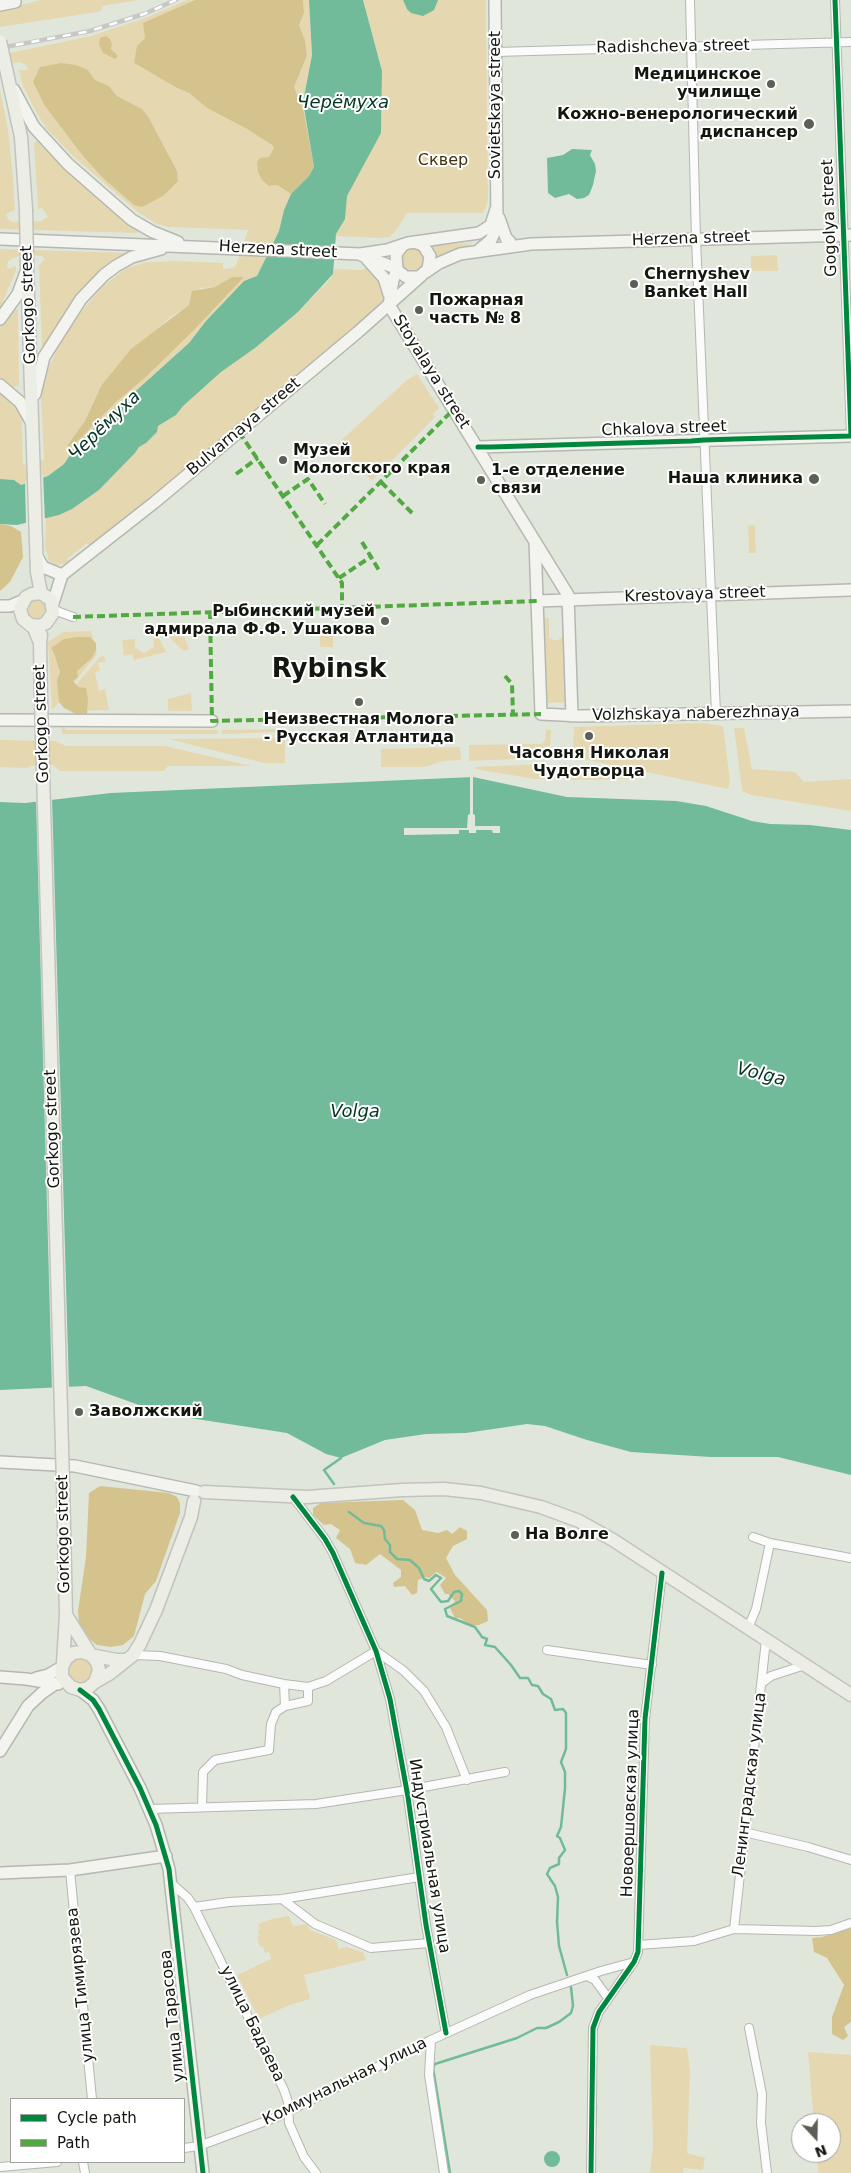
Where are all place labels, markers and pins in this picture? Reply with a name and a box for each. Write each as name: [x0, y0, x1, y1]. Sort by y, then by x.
place label: Медицинское училище: [634, 65, 761, 103]
marker: Медицинское училище: [765, 78, 777, 90]
place label: Кожно-венерологический диспансер: [557, 105, 798, 143]
marker: Кожно-венерологический диспансер: [802, 117, 816, 131]
place label: Chernyshev Banket Hall: [644, 265, 750, 303]
marker: Chernyshev Banket Hall: [628, 278, 640, 290]
place label: Пожарная часть № 8: [429, 291, 524, 329]
marker: Пожарная часть № 8: [413, 304, 425, 316]
place label: Музей Мологского края: [293, 441, 451, 479]
marker: Музей Мологского края: [277, 454, 289, 466]
place label: 1-е отделение связи: [491, 461, 625, 499]
place label: Наша клиника: [668, 469, 803, 489]
marker: Наша клиника: [807, 472, 821, 486]
marker: 1-е отделение связи: [475, 474, 487, 486]
place label: Рыбинский музей адмирала Ф.Ф. Ушакова: [144, 602, 375, 640]
marker: Рыбинский музей адмирала Ф.Ф. Ушакова: [379, 615, 391, 627]
marker: Неизвестная Молога - Русская Атлантида: [353, 696, 365, 708]
place label: Неизвестная Молога - Русская Атлантида: [264, 710, 454, 748]
marker: Часовня Николая Чудотворца: [583, 730, 595, 742]
place label: Часовня Николая Чудотворца: [509, 744, 669, 782]
place label: Заволжский: [89, 1402, 203, 1422]
marker: Заволжский: [73, 1406, 85, 1418]
place label: На Волге: [525, 1525, 609, 1545]
marker: На Волге: [509, 1529, 521, 1541]

